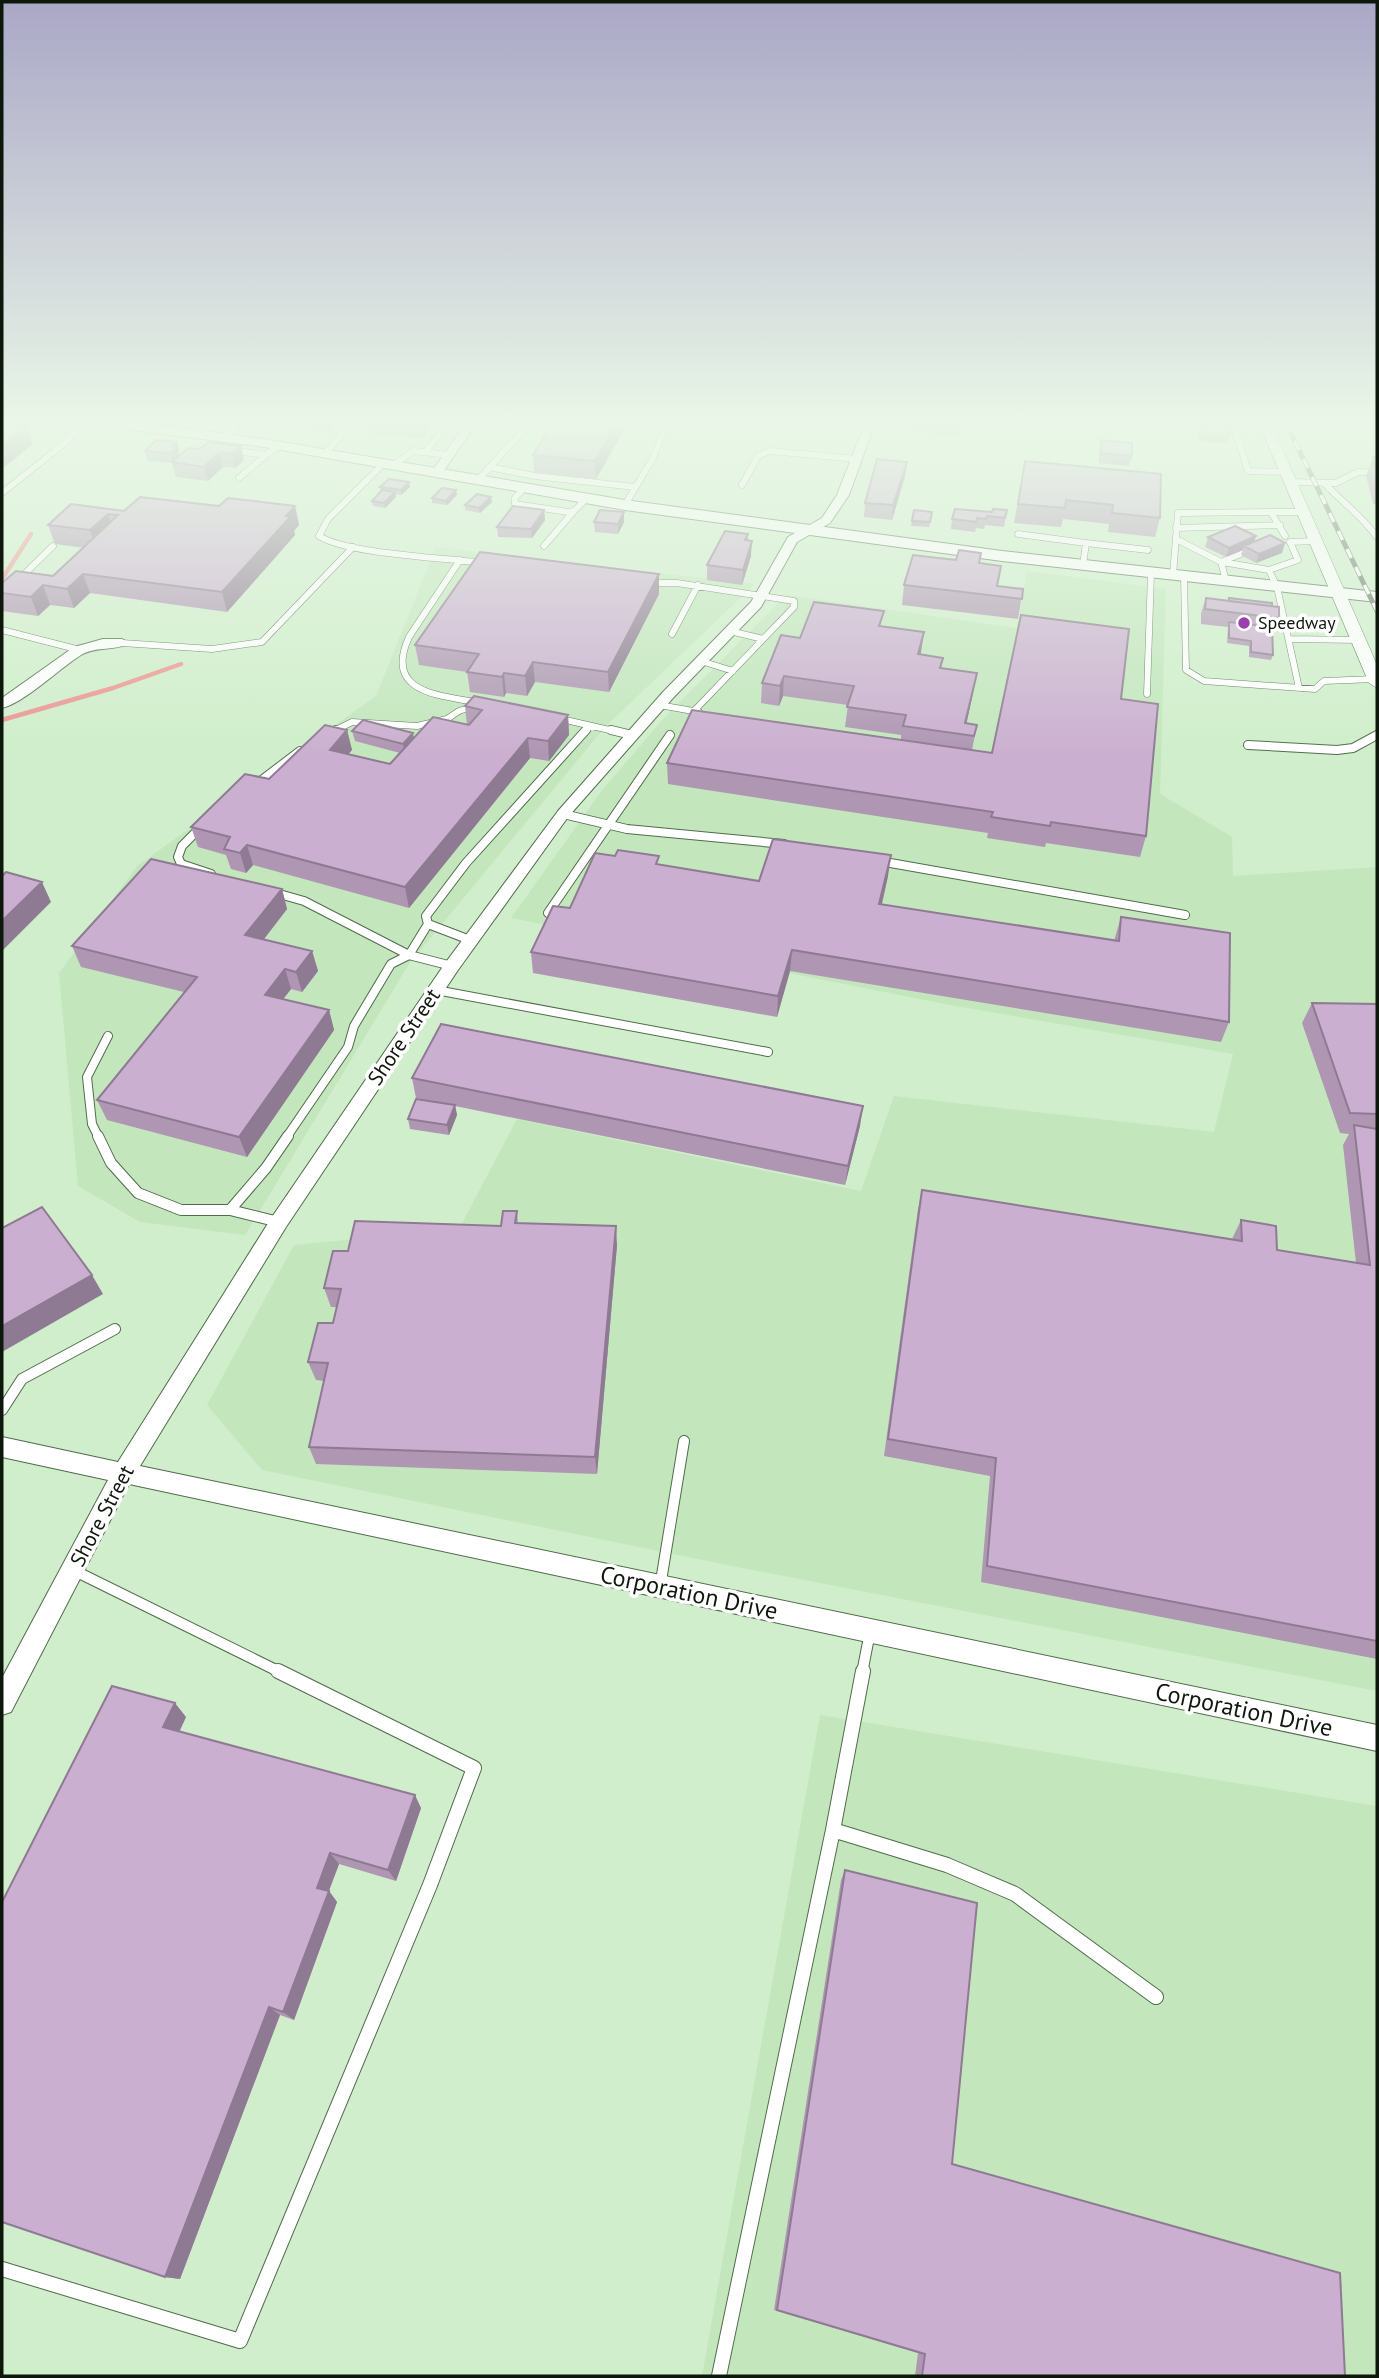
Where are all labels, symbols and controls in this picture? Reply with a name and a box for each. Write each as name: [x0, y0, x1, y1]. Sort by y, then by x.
place label: Speedway: [1258, 611, 1336, 634]
marker: Speedway: [1236, 615, 1252, 631]
street label: Shore Street: [361, 983, 446, 1090]
street label: Shore Street: [64, 1460, 140, 1571]
street label: Corporation Drive: [598, 1559, 781, 1626]
street label: Corporation Drive: [1153, 1676, 1336, 1743]

